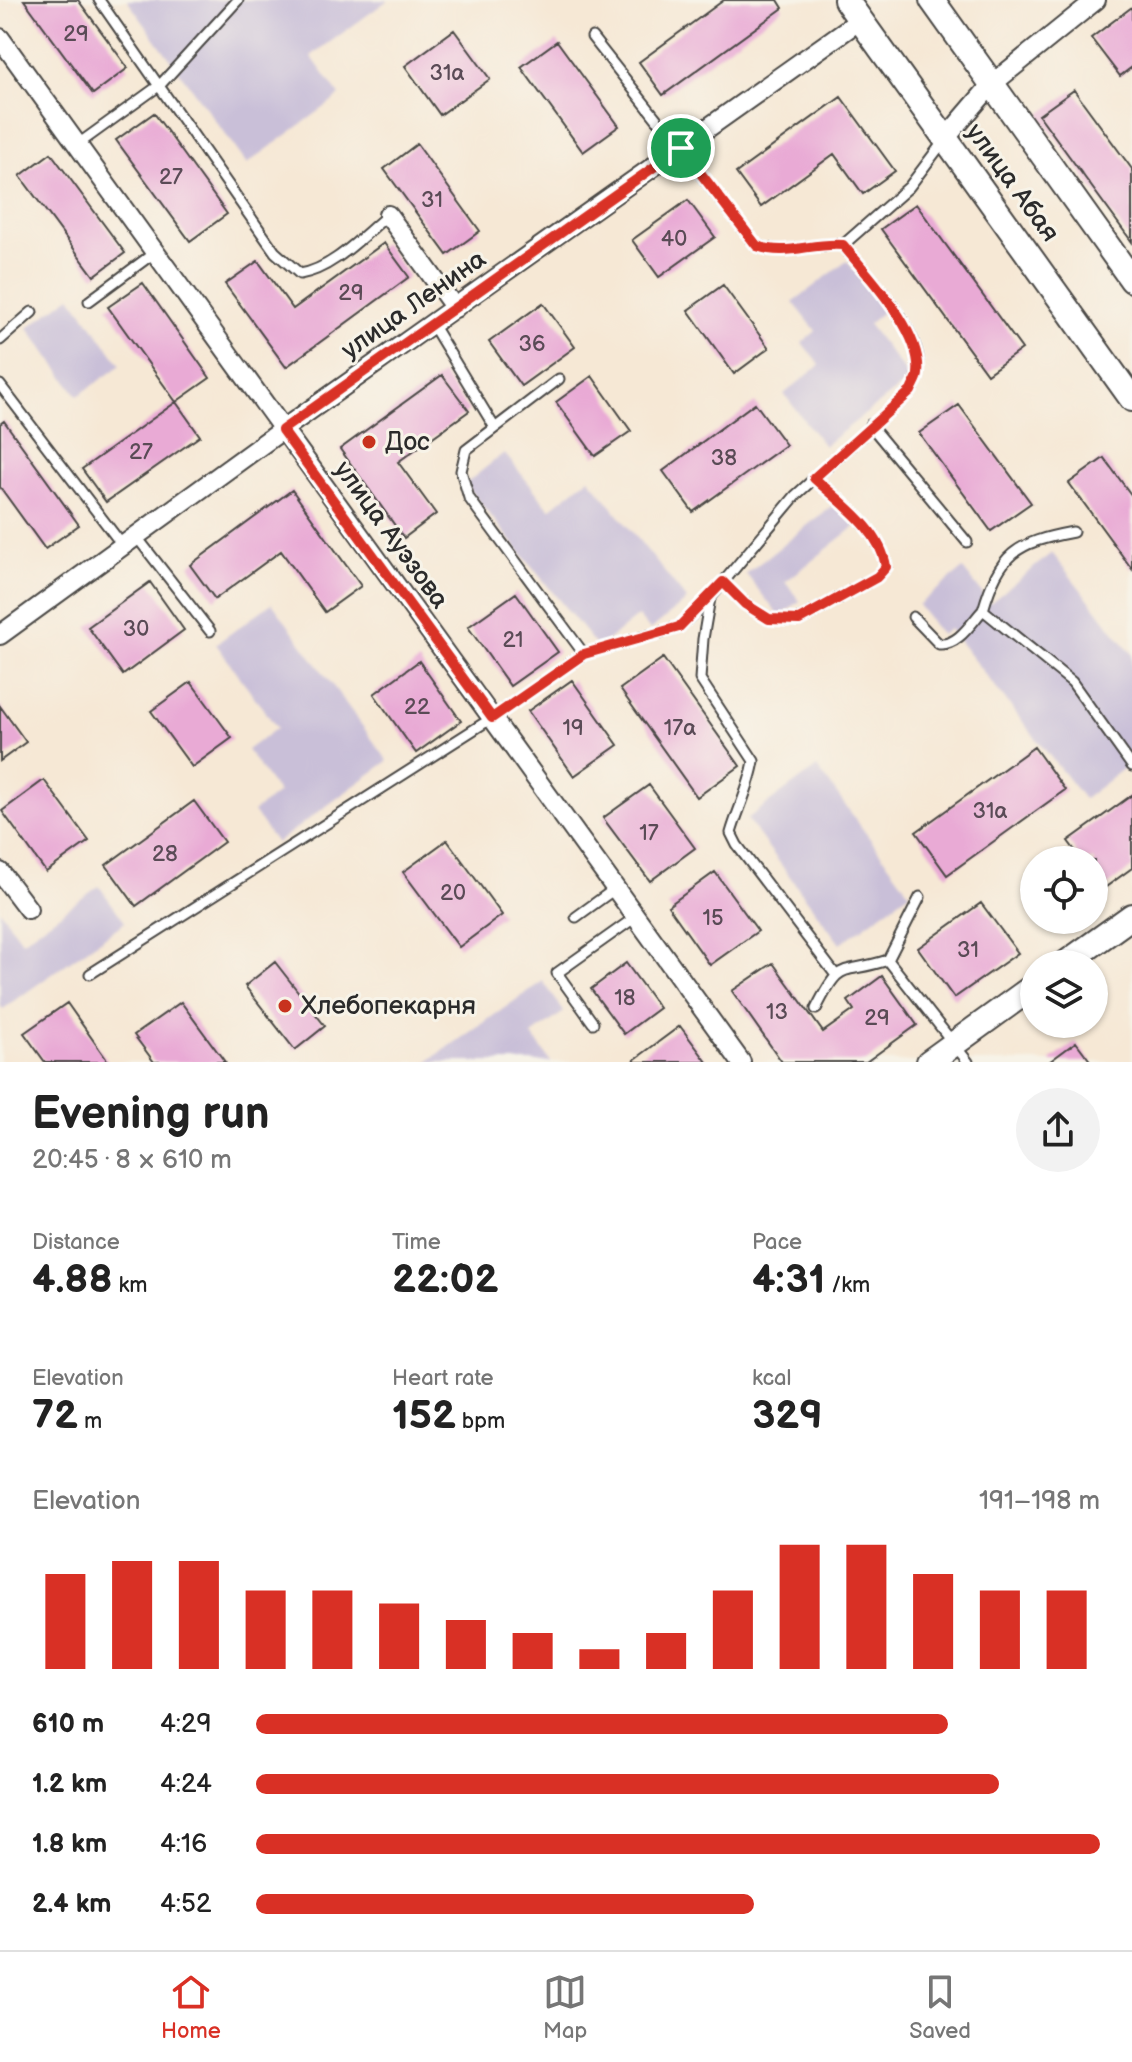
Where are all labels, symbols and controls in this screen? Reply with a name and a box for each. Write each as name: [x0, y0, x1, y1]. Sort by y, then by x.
house number: 29: [63, 21, 89, 48]
house number: 31а: [429, 60, 465, 87]
pin: [647, 114, 715, 182]
street label: улица Абая: [959, 118, 1065, 248]
icon: arrive: [659, 126, 703, 170]
house number: 27: [159, 164, 183, 191]
house number: 31: [421, 187, 443, 214]
house number: 40: [661, 226, 687, 253]
street label: улица Ленина: [336, 244, 492, 366]
house number: 29: [338, 280, 364, 307]
house number: 36: [519, 331, 545, 358]
place label: Дос: [385, 427, 430, 458]
marker: Дос: [360, 433, 378, 451]
house number: 27: [129, 439, 153, 466]
house number: 38: [711, 445, 737, 472]
street label: улица Ауэзова: [327, 455, 455, 615]
house number: 30: [123, 616, 149, 643]
house number: 21: [502, 627, 524, 654]
house number: 22: [404, 694, 430, 721]
house number: 19: [562, 715, 584, 742]
house number: 17а: [664, 715, 696, 742]
house number: 31а: [972, 798, 1008, 825]
house number: 17: [639, 820, 659, 847]
house number: 28: [152, 841, 178, 868]
map controls: [1020, 846, 1108, 1038]
button: locate: [1020, 846, 1108, 934]
house number: 20: [440, 880, 466, 907]
house number: 15: [702, 905, 724, 932]
house number: 31: [957, 937, 979, 964]
button: layers: [1020, 950, 1108, 1038]
house number: 18: [614, 985, 636, 1012]
place label: Хлебопекарня: [301, 991, 476, 1022]
marker: Хлебопекарня: [276, 997, 294, 1015]
house number: 13: [766, 999, 788, 1026]
house number: 29: [864, 1005, 890, 1032]
text: Evening run: [32, 1088, 269, 1141]
button: share: [1016, 1088, 1100, 1172]
text: 20:45 · 8 × 610 m: [32, 1145, 232, 1176]
text: Distance: [32, 1229, 120, 1256]
text: Time: [392, 1229, 441, 1256]
text: Pace: [752, 1229, 802, 1256]
text: 4.88: [32, 1256, 112, 1304]
text: 22:02: [392, 1256, 498, 1304]
text: 4:31: [752, 1256, 825, 1304]
text: km: [112, 1272, 147, 1299]
text: /km: [825, 1272, 870, 1299]
text: Elevation: [32, 1365, 124, 1392]
text: Heart rate: [392, 1365, 494, 1392]
text: kcal: [752, 1365, 791, 1392]
text: 72: [32, 1392, 78, 1440]
text: 152: [392, 1392, 456, 1440]
text: 329: [752, 1392, 823, 1440]
text: m: [78, 1408, 102, 1435]
text: bpm: [456, 1408, 505, 1435]
text: Elevation: [32, 1486, 140, 1517]
text: 191–198 m: [979, 1486, 1100, 1517]
text: 610 m: [32, 1709, 104, 1740]
text: 4:29: [160, 1709, 211, 1740]
text: 1.2 km: [32, 1769, 107, 1800]
text: 4:24: [160, 1769, 212, 1800]
text: 1.8 km: [32, 1829, 107, 1860]
text: 4:16: [160, 1829, 207, 1860]
text: 2.4 km: [32, 1889, 111, 1920]
text: 4:52: [160, 1889, 211, 1920]
tab: Home: [161, 1970, 221, 2045]
tab: Map: [543, 1970, 587, 2045]
tab: Saved: [909, 1970, 971, 2045]

